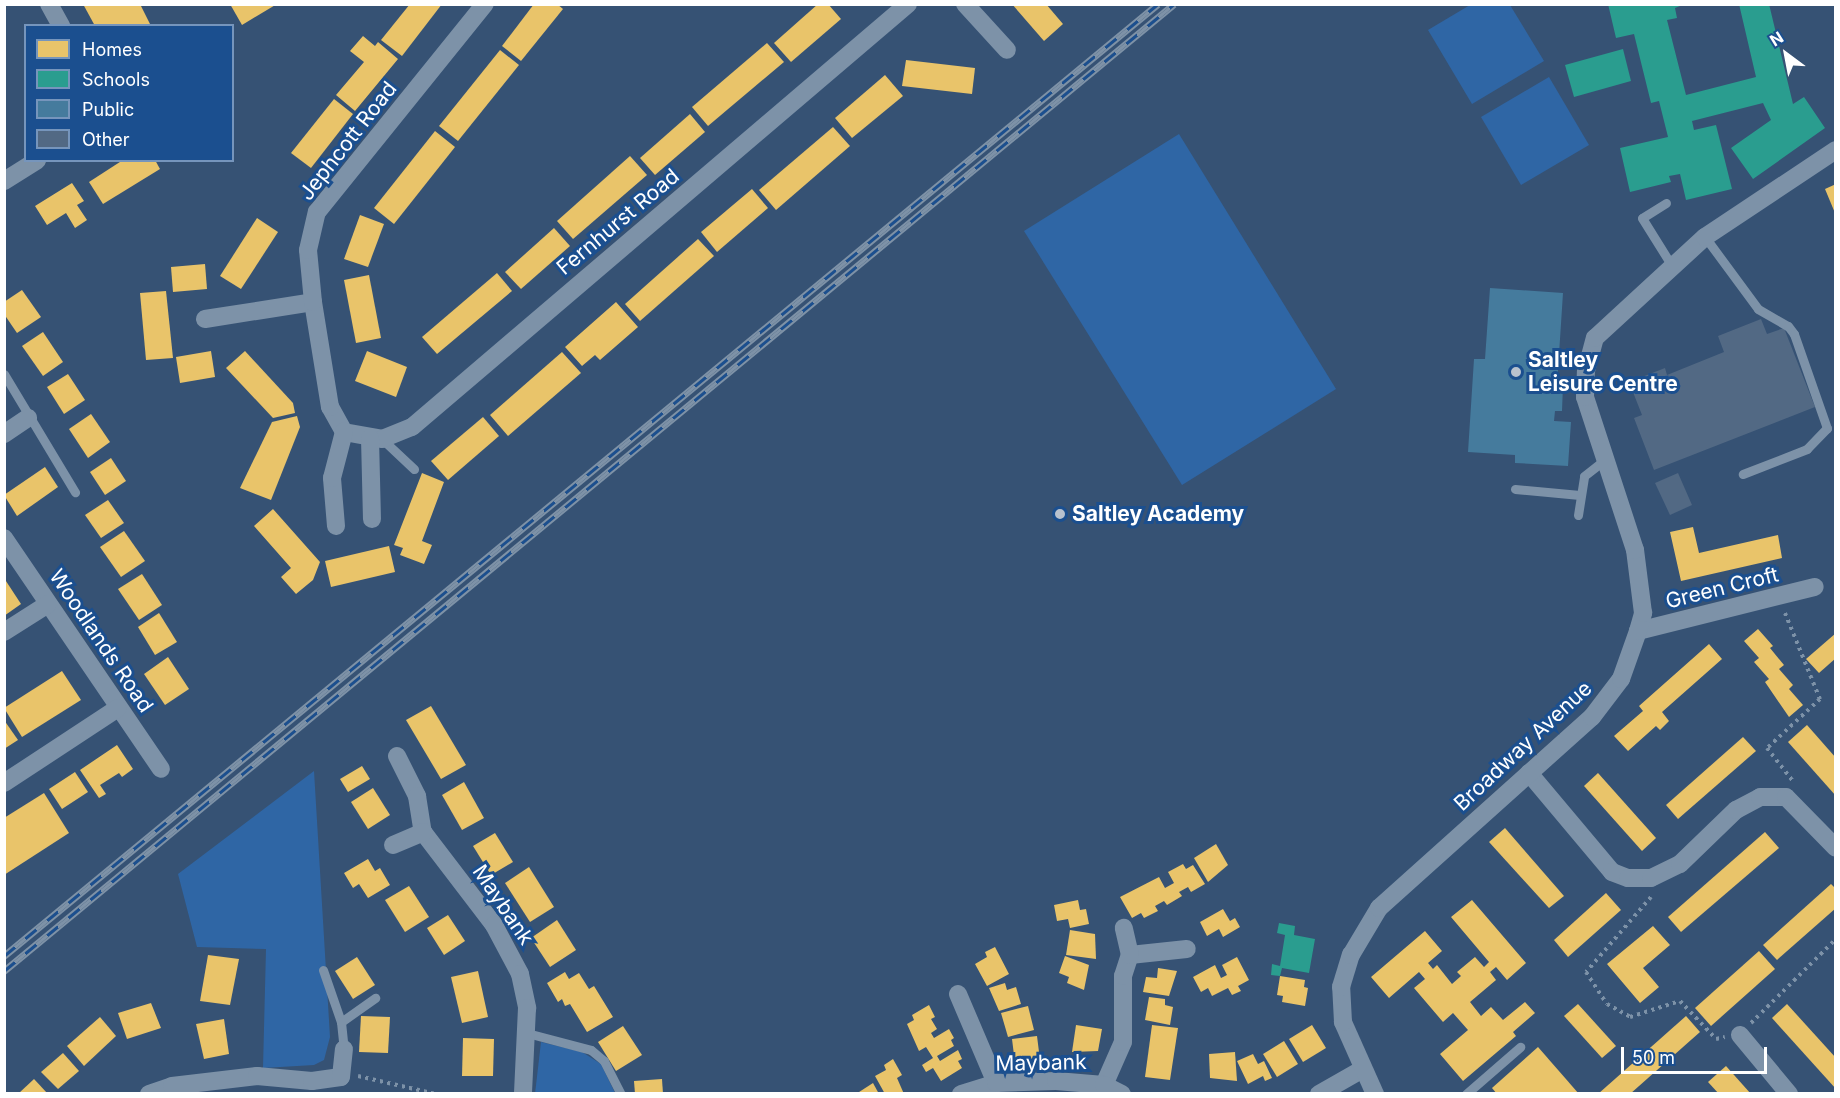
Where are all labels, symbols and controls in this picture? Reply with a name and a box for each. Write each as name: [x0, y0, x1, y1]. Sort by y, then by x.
legend: [24, 24, 234, 162]
north arrow: [1756, 24, 1816, 84]
text: N: [1766, 27, 1787, 50]
text: Homes: [82, 39, 142, 60]
text: Schools: [82, 69, 150, 90]
street label: Jephcott Road: [294, 77, 402, 205]
text: Public: [82, 99, 134, 120]
text: Other: [82, 129, 130, 150]
street label: Fernhurst Road: [552, 164, 684, 280]
place label: Saltley Leisure Centre: [1528, 347, 1678, 397]
marker: Saltley Leisure Centre: [1509, 365, 1523, 379]
place label: Saltley Academy: [1072, 501, 1244, 527]
marker: Saltley Academy: [1053, 507, 1067, 521]
street label: Green Croft: [1663, 562, 1781, 614]
street label: Woodlands Road: [44, 565, 158, 717]
street label: Broadway Avenue: [1449, 676, 1597, 816]
street label: Maybank: [467, 860, 539, 950]
scale bar: [1624, 1035, 1770, 1073]
text: 50 m: [1632, 1047, 1675, 1068]
street label: Maybank: [995, 1050, 1087, 1076]

